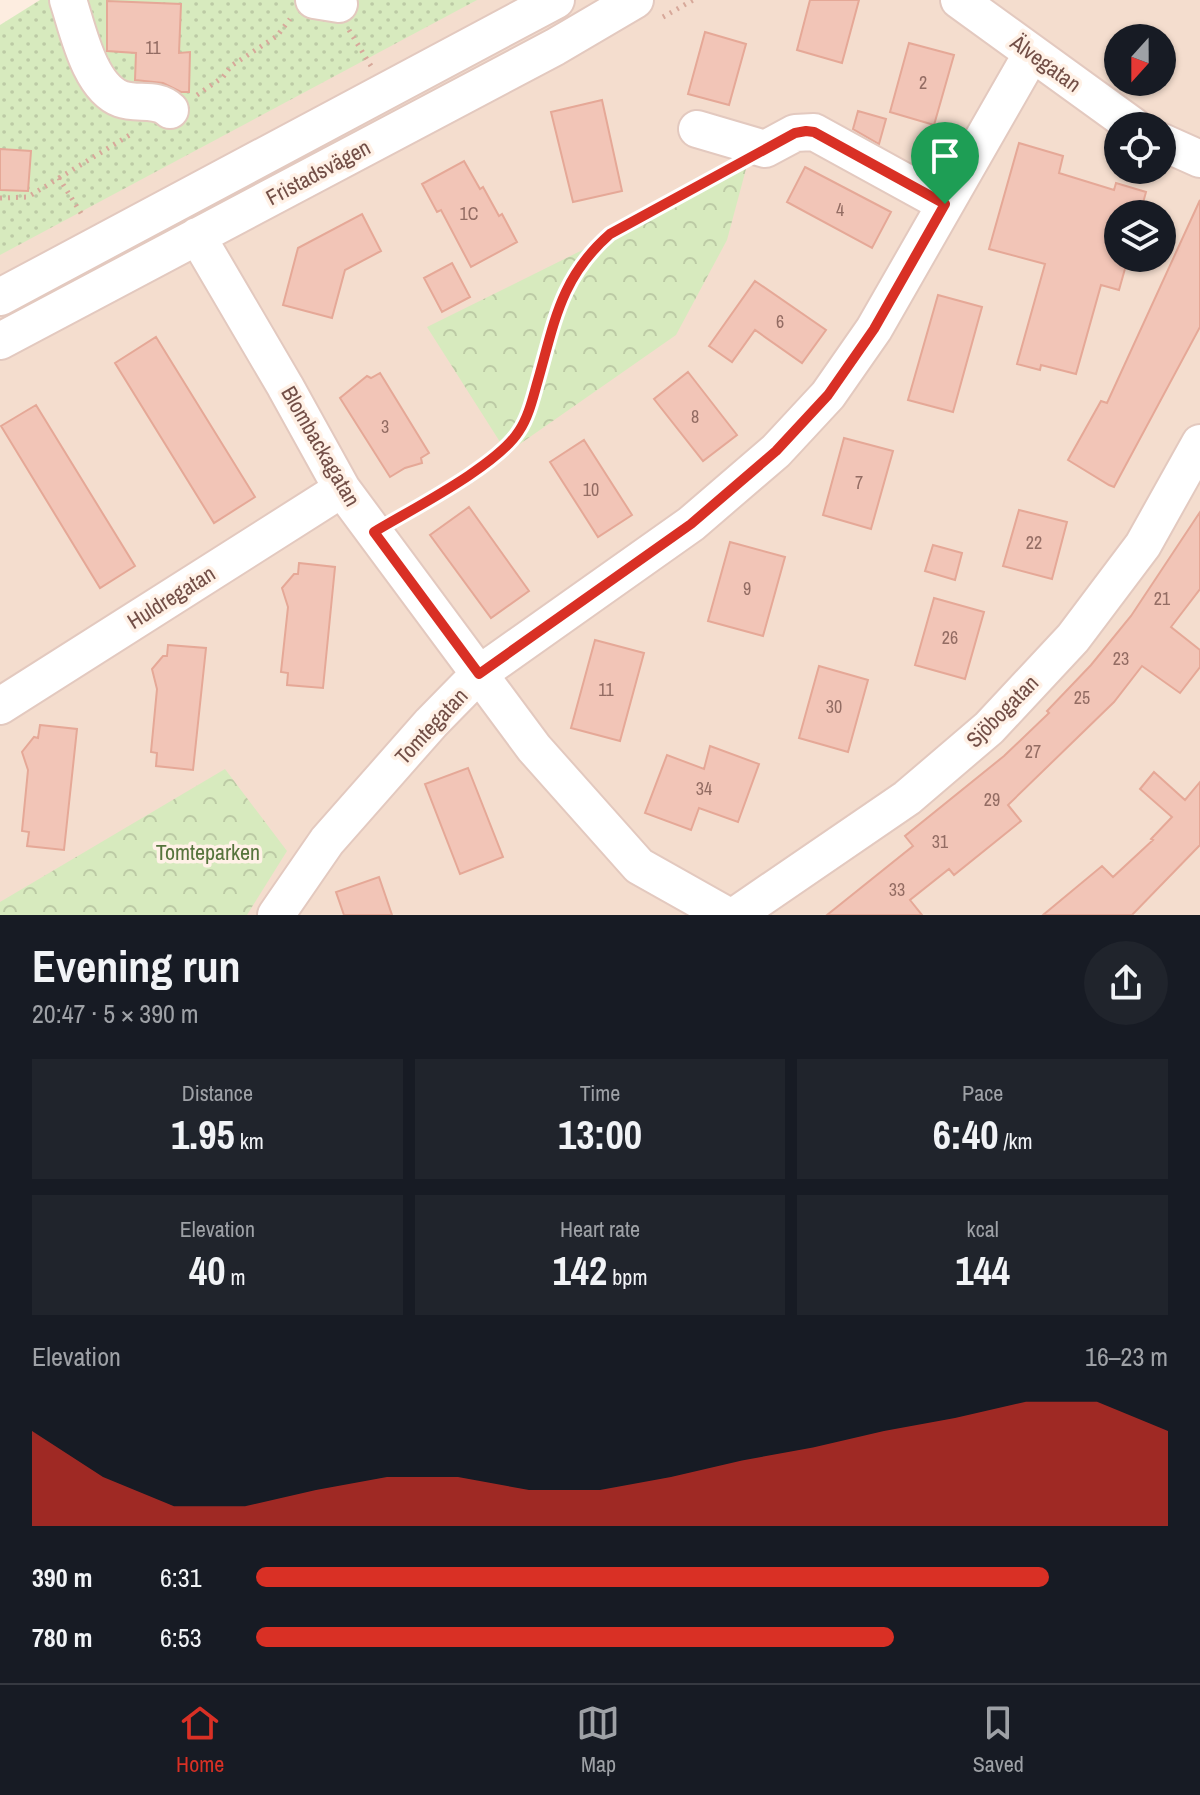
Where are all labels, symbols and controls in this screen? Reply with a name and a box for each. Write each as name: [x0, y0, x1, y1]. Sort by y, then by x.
north arrow: [1104, 24, 1176, 96]
map controls: [1104, 24, 1176, 272]
street label: Älvegatan: [1004, 27, 1087, 99]
house number: 11: [145, 35, 161, 60]
house number: 2: [919, 70, 927, 95]
button: locate: [1104, 112, 1176, 184]
pin: [911, 122, 979, 204]
street label: Fristadsvägen: [260, 132, 376, 212]
icon: arrive: [923, 134, 967, 178]
house number: 4: [836, 197, 844, 222]
button: layers: [1104, 200, 1176, 272]
house number: 1C: [460, 201, 478, 226]
house number: 6: [776, 309, 784, 334]
street label: Blombackagatan: [274, 380, 368, 512]
house number: 8: [691, 404, 699, 429]
house number: 3: [381, 414, 389, 439]
house number: 7: [855, 470, 863, 495]
house number: 10: [583, 477, 599, 502]
house number: 22: [1026, 530, 1042, 555]
street label: Huldregatan: [121, 558, 221, 636]
house number: 9: [743, 576, 751, 601]
house number: 21: [1154, 586, 1171, 611]
house number: 26: [942, 625, 958, 650]
house number: 23: [1113, 646, 1129, 671]
street label: Sjöbogatan: [959, 668, 1045, 754]
house number: 11: [598, 677, 614, 702]
street label: Tomtegatan: [388, 681, 474, 771]
house number: 25: [1074, 685, 1090, 710]
house number: 30: [826, 694, 842, 719]
house number: 27: [1025, 739, 1041, 764]
house number: 34: [696, 776, 712, 801]
house number: 29: [984, 787, 1000, 812]
house number: 31: [932, 829, 949, 854]
park label: Tomteparken: [156, 837, 260, 867]
house number: 33: [889, 877, 905, 902]
text: Evening run: [32, 936, 241, 996]
button: share: [1084, 941, 1168, 1025]
text: 20:47 · 5 × 390 m: [32, 996, 199, 1031]
text: Distance: [182, 1078, 253, 1108]
text: Time: [580, 1078, 620, 1108]
text: Pace: [962, 1078, 1003, 1108]
text: 1.95: [171, 1108, 235, 1161]
text: 13:00: [558, 1108, 642, 1161]
text: 6:40: [933, 1108, 998, 1161]
text: km: [235, 1126, 264, 1156]
text: /km: [998, 1126, 1033, 1156]
text: Elevation: [180, 1214, 255, 1244]
text: Heart rate: [560, 1214, 640, 1244]
text: kcal: [967, 1214, 999, 1244]
text: 40: [189, 1244, 226, 1297]
text: 142: [553, 1244, 607, 1297]
text: 144: [955, 1244, 1010, 1297]
text: m: [226, 1262, 246, 1292]
text: bpm: [607, 1262, 647, 1292]
text: Elevation: [32, 1339, 121, 1374]
text: 16–23 m: [1085, 1339, 1168, 1374]
text: 390 m: [32, 1560, 92, 1595]
text: 6:31: [160, 1560, 202, 1595]
text: 780 m: [32, 1620, 92, 1655]
text: 6:53: [160, 1620, 202, 1655]
tab: Home: [176, 1701, 224, 1779]
tab: Map: [576, 1701, 620, 1779]
tab: Saved: [973, 1701, 1024, 1779]

